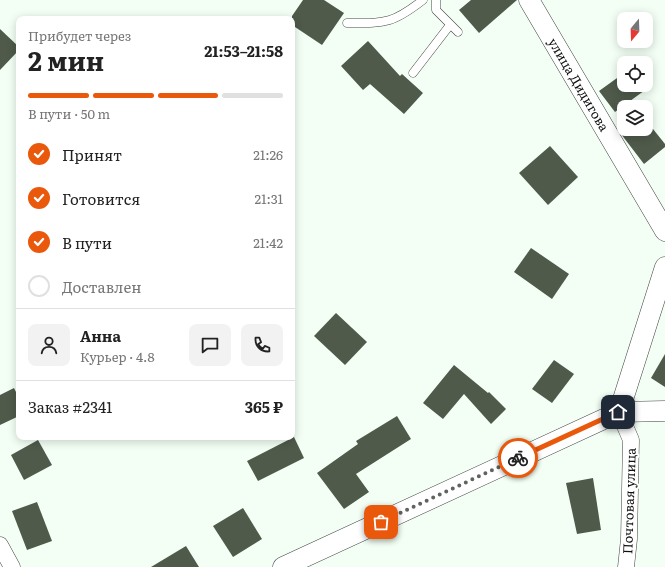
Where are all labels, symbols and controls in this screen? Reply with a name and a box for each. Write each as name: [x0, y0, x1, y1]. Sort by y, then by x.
north arrow: [617, 12, 653, 48]
map controls: [617, 12, 653, 136]
text: Прибудет через: [28, 26, 131, 45]
street label: улица Дидигова: [544, 34, 614, 135]
text: 21:53–21:58: [204, 39, 283, 62]
text: 2 мин: [28, 40, 104, 79]
button: locate: [617, 56, 653, 92]
button: layers: [617, 100, 653, 136]
text: В пути · 50 m: [28, 104, 110, 123]
icon: check: [28, 143, 50, 165]
text: Принят: [62, 143, 122, 166]
text: 21:26: [253, 145, 283, 164]
icon: check: [28, 187, 50, 209]
text: Готовится: [62, 187, 140, 210]
text: 21:31: [255, 189, 283, 208]
icon: check: [28, 231, 50, 253]
text: В пути: [62, 231, 112, 254]
text: 21:42: [253, 233, 283, 252]
text: Доставлен: [62, 275, 141, 298]
button: person: [28, 324, 70, 366]
text: Анна: [80, 324, 121, 347]
button: chat: [189, 324, 231, 366]
button: phone: [241, 324, 283, 366]
text: Курьер · 4.8: [80, 347, 155, 366]
text: Заказ #2341: [28, 395, 112, 418]
text: 365 ₽: [245, 395, 283, 418]
pin: [601, 395, 635, 429]
icon: home: [607, 401, 629, 423]
courier: [498, 438, 538, 478]
icon: bike: [507, 447, 529, 469]
street label: Почтовая улица: [617, 447, 640, 554]
pin: [364, 505, 398, 539]
icon: bag: [370, 511, 392, 533]

